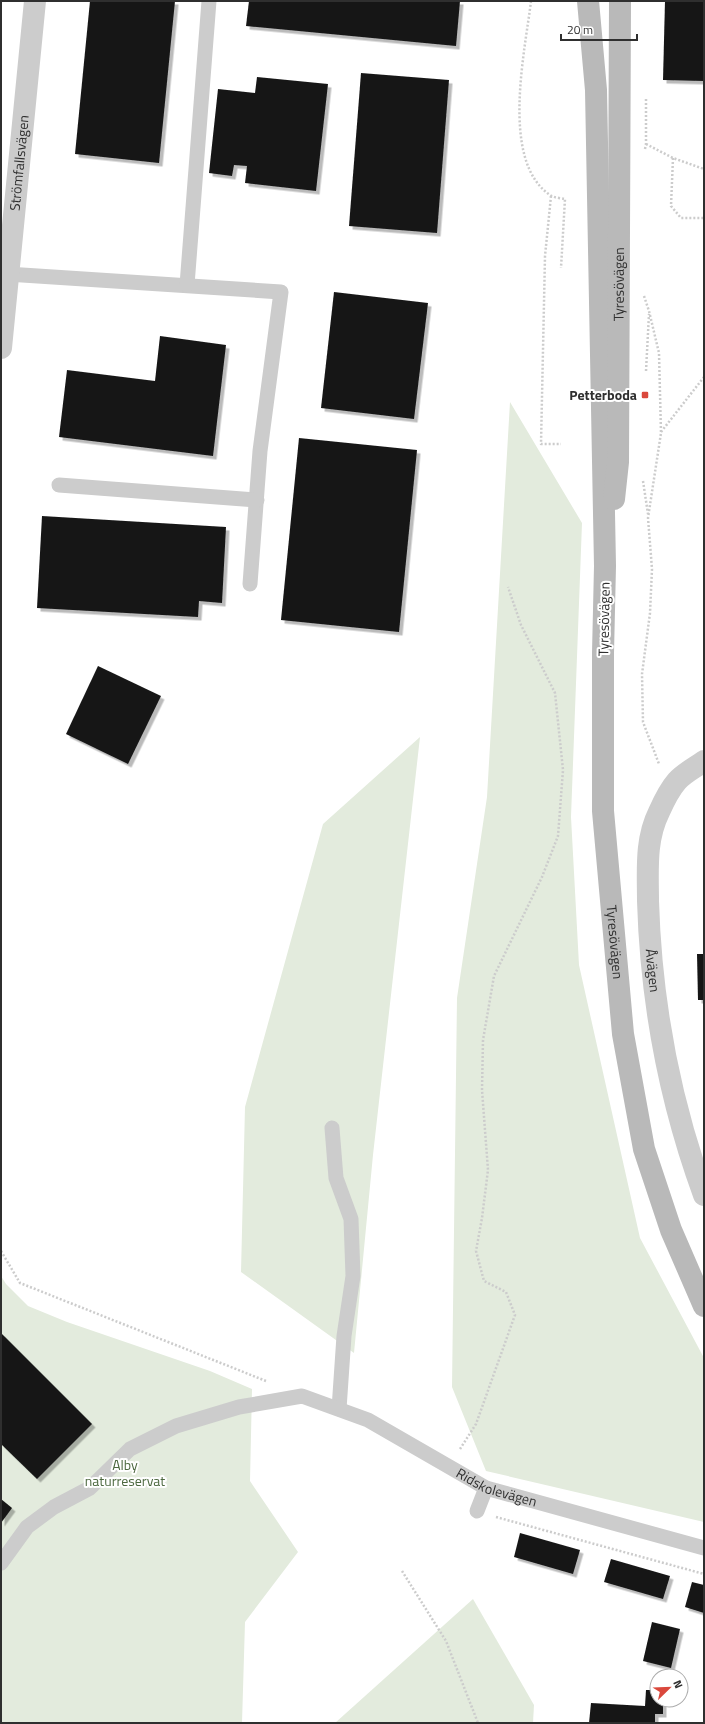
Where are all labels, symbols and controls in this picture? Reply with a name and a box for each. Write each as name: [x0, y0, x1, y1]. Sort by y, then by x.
scale bar: [561, 16, 637, 42]
text: 20 m: [567, 20, 593, 39]
street label: Strömfallsvägen: [3, 114, 34, 212]
street label: Tyresövägen: [608, 247, 629, 321]
place label: Petterboda: [569, 384, 637, 405]
marker: Petterboda: [640, 390, 650, 400]
street label: Tyresövägen: [592, 582, 615, 656]
street label: Tyresövägen: [601, 904, 629, 980]
street label: Åvägen: [641, 948, 666, 993]
park label: Alby naturreservat: [85, 1454, 165, 1491]
street label: Ridskolevägen: [453, 1462, 539, 1512]
north arrow: [649, 1668, 689, 1708]
text: N: [669, 1677, 687, 1691]

